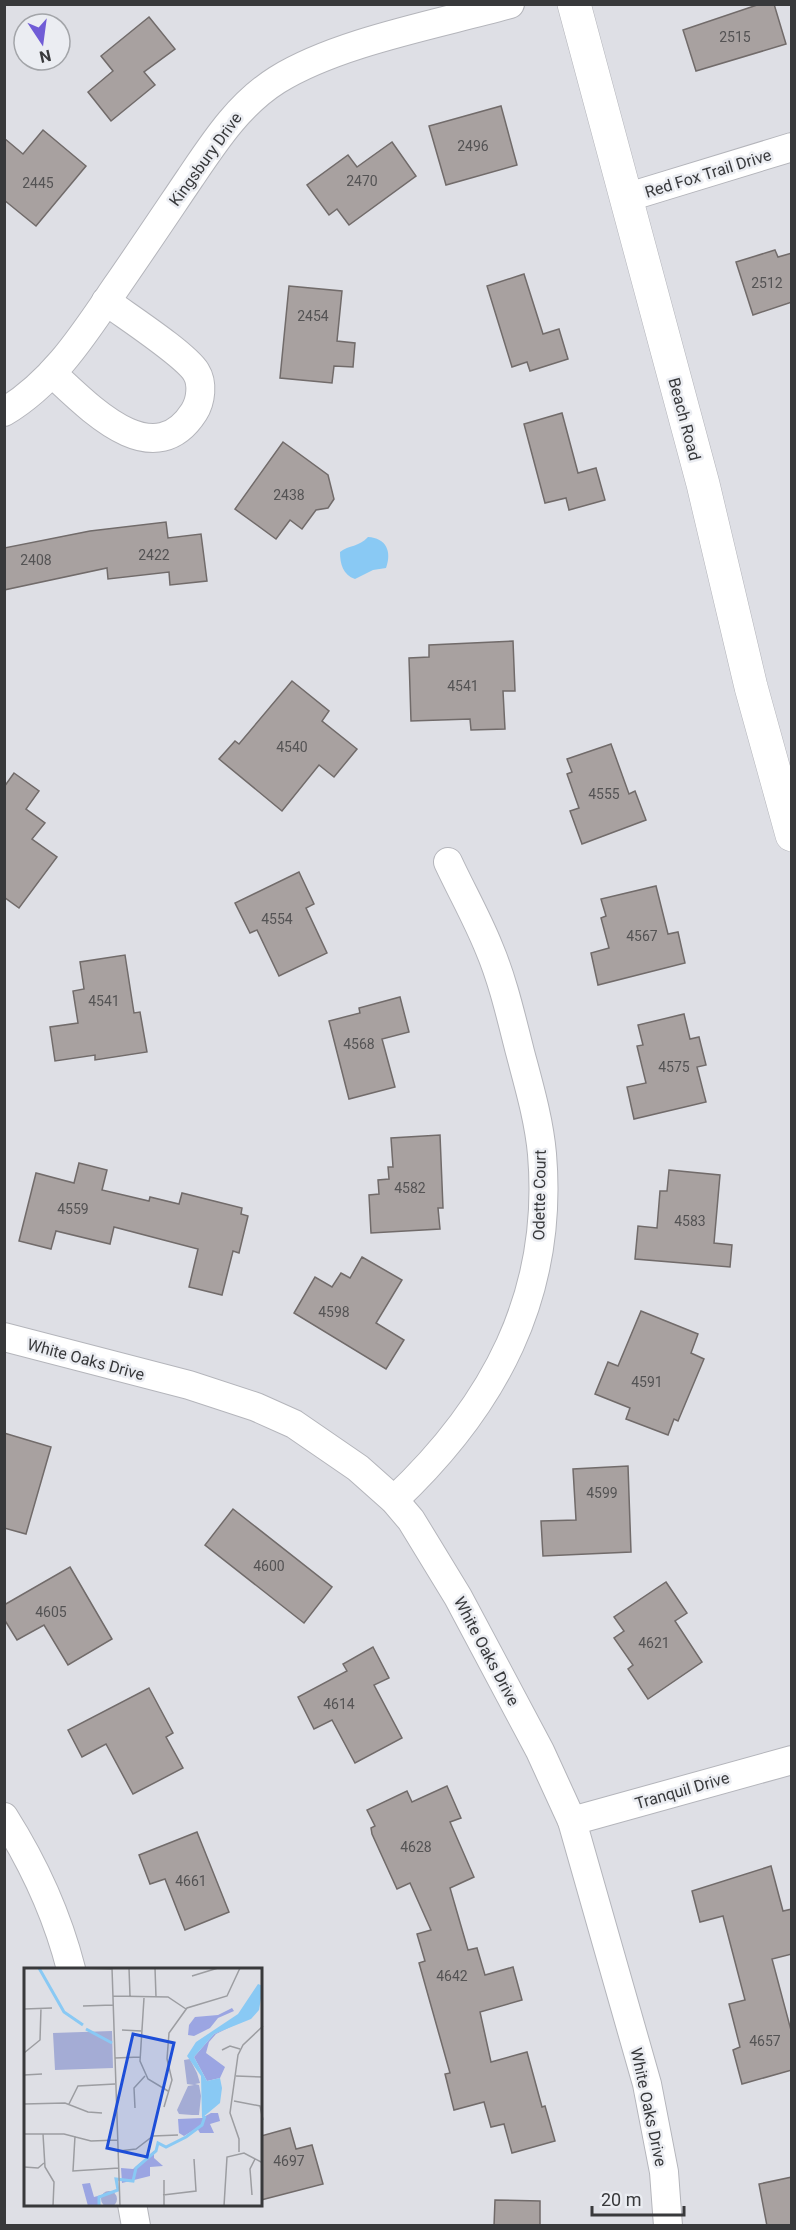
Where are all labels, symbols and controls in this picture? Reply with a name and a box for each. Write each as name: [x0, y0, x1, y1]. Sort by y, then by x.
north arrow: [12, 12, 72, 72]
house number: 2515: [719, 29, 751, 45]
text: N: [38, 46, 53, 67]
street label: Kingsbury Drive: [165, 109, 246, 210]
house number: 2496: [457, 138, 489, 154]
street label: Red Fox Trail Drive: [643, 145, 774, 202]
house number: 2470: [346, 173, 378, 189]
house number: 2445: [22, 175, 54, 191]
house number: 2512: [751, 275, 783, 291]
house number: 2454: [297, 308, 329, 324]
street label: Beach Road: [664, 376, 705, 463]
house number: 2438: [273, 487, 305, 503]
house number: 2422: [138, 547, 170, 563]
house number: 2408: [20, 552, 52, 568]
house number: 4541: [447, 678, 479, 694]
house number: 4540: [276, 739, 308, 755]
house number: 4555: [588, 786, 620, 802]
house number: 4554: [261, 911, 293, 927]
house number: 4567: [626, 928, 658, 944]
house number: 4541: [88, 993, 120, 1009]
house number: 4568: [343, 1036, 375, 1052]
house number: 4575: [658, 1059, 690, 1075]
street label: Odette Court: [529, 1149, 550, 1241]
house number: 4582: [394, 1180, 426, 1196]
house number: 4559: [57, 1201, 89, 1217]
house number: 4583: [674, 1213, 706, 1229]
house number: 4598: [318, 1304, 350, 1320]
street label: White Oaks Drive: [25, 1335, 147, 1384]
house number: 4591: [631, 1374, 663, 1390]
house number: 4599: [586, 1485, 618, 1501]
house number: 4600: [253, 1558, 285, 1574]
street label: White Oaks Drive: [450, 1594, 523, 1709]
house number: 4605: [35, 1604, 67, 1620]
house number: 4621: [638, 1635, 670, 1651]
house number: 4614: [323, 1696, 355, 1712]
street label: Tranquil Drive: [633, 1768, 731, 1813]
house number: 4628: [400, 1839, 432, 1855]
house number: 4661: [175, 1873, 207, 1889]
inset map: [24, 1968, 262, 2206]
house number: 4642: [436, 1968, 468, 1984]
house number: 4657: [749, 2033, 781, 2049]
street label: White Oaks Drive: [627, 2046, 670, 2168]
house number: 4697: [273, 2153, 305, 2169]
scale bar: [592, 2179, 684, 2217]
text: 20 m: [601, 2189, 641, 2210]

